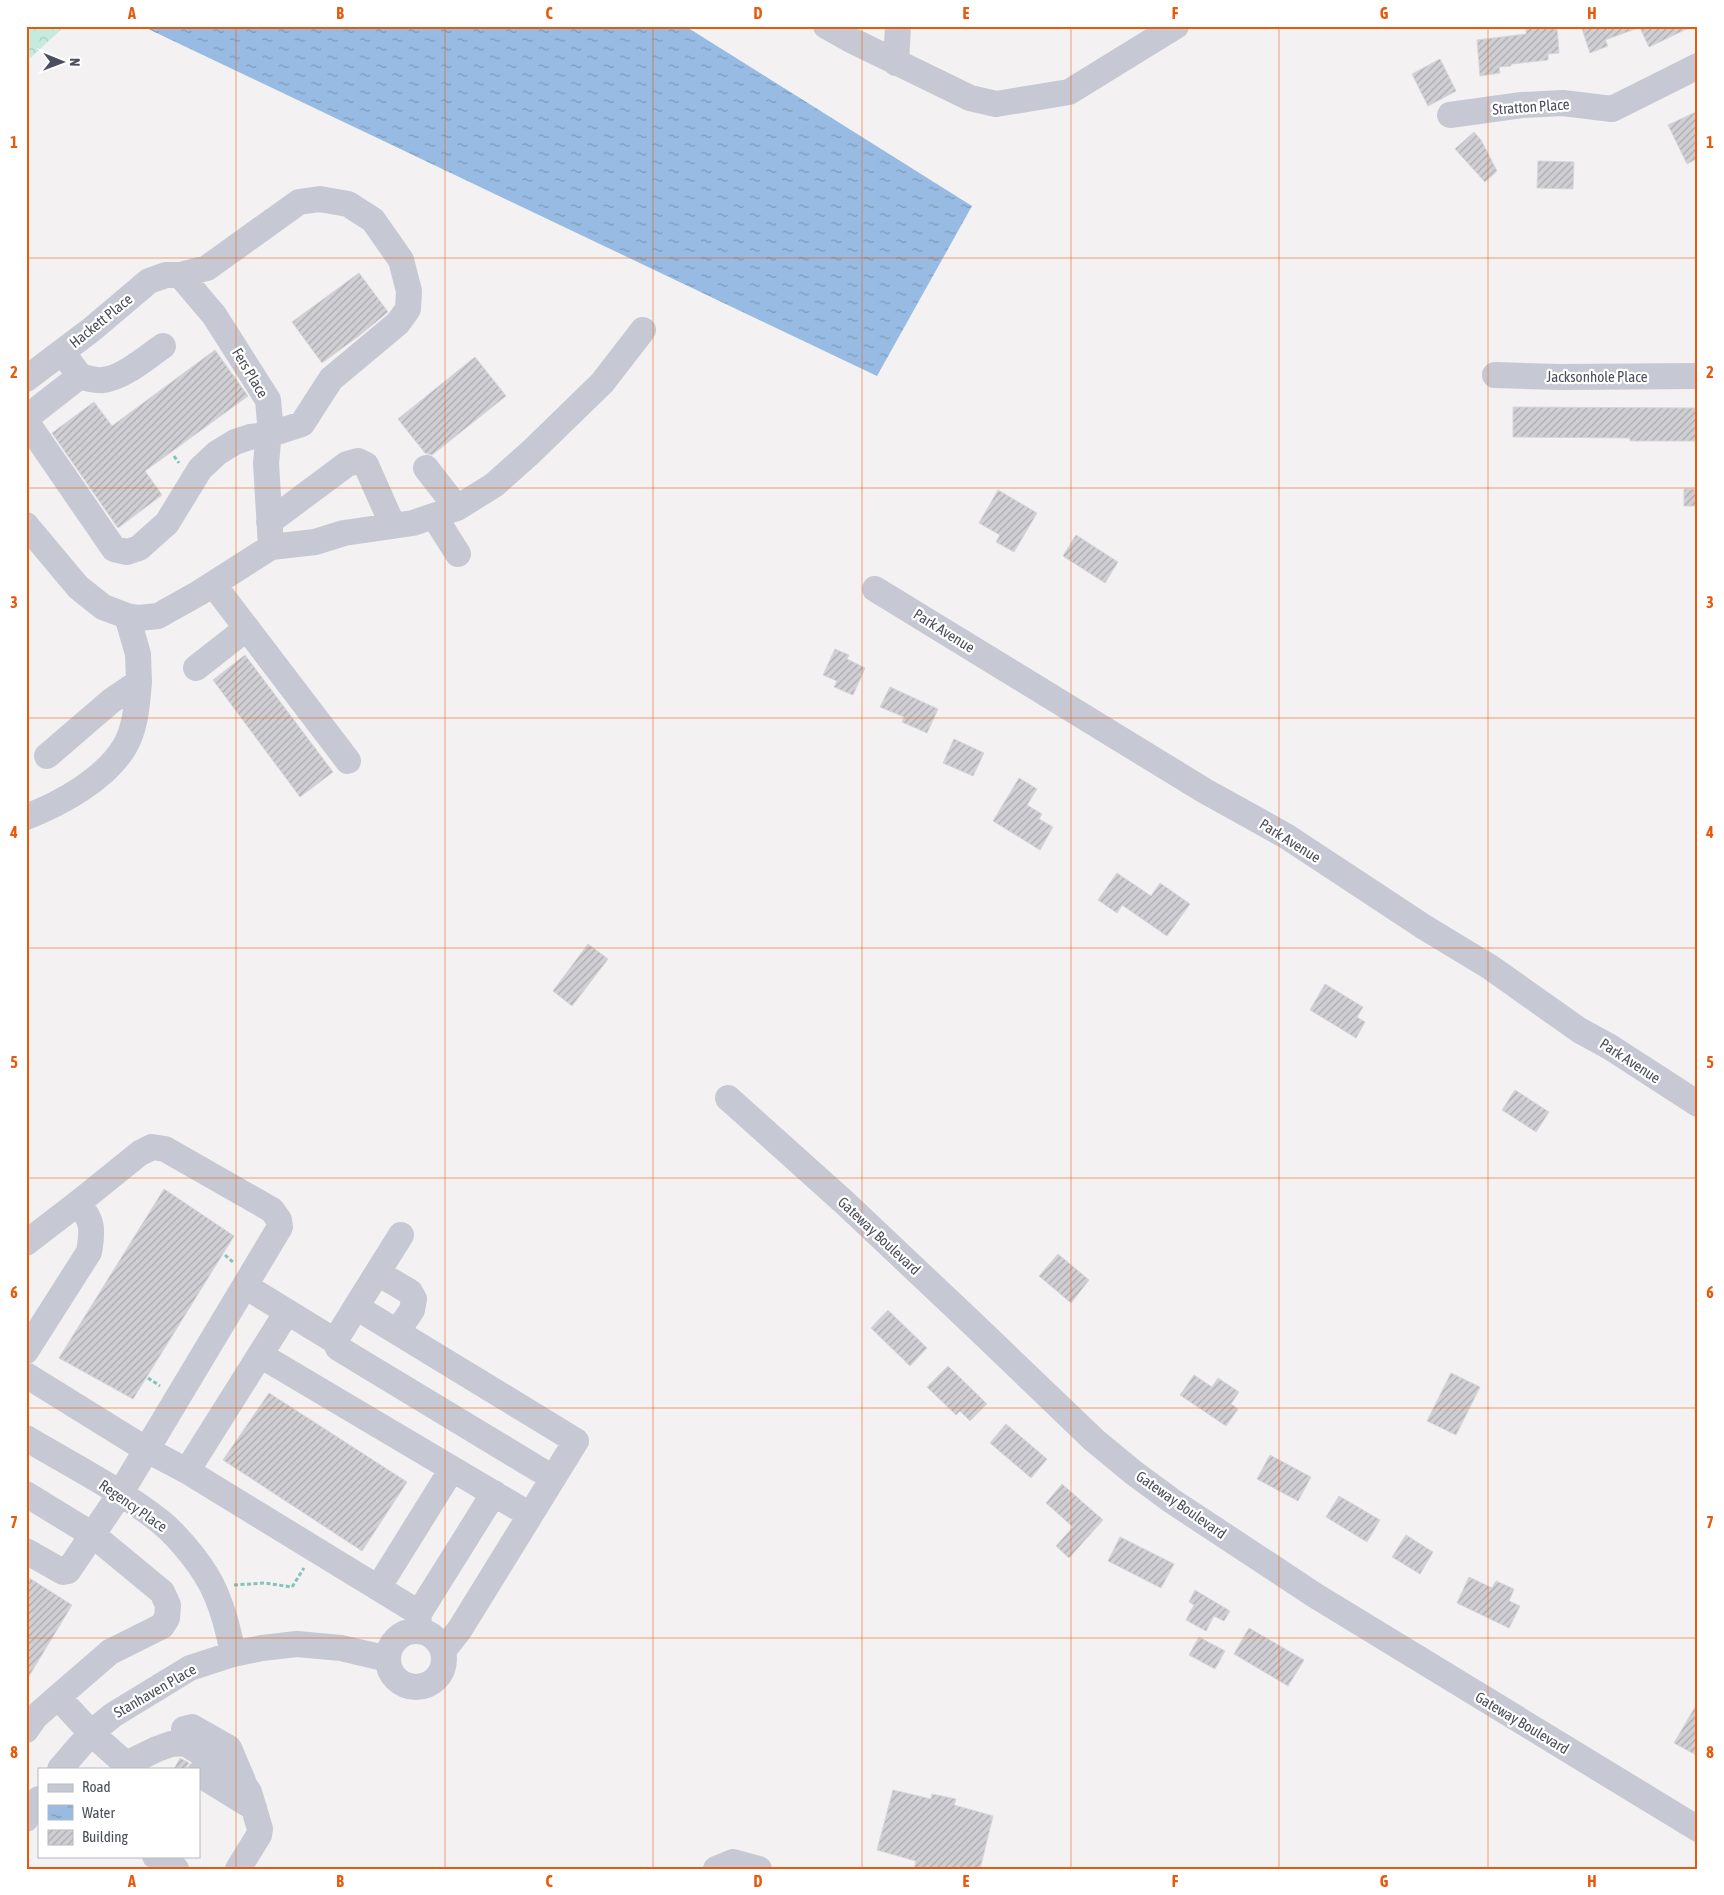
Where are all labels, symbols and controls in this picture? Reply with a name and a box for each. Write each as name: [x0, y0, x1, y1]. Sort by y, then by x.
text: A: [127, 4, 136, 22]
text: B: [336, 4, 344, 22]
text: C: [545, 4, 553, 22]
text: D: [754, 4, 763, 22]
text: E: [963, 4, 970, 22]
text: F: [1172, 4, 1179, 22]
text: G: [1380, 4, 1389, 22]
text: H: [1587, 4, 1597, 22]
north arrow: [38, 38, 88, 88]
text: N: [67, 58, 83, 66]
street label: Stratton Place: [1492, 95, 1570, 118]
text: 1: [10, 133, 18, 151]
text: 1: [1706, 133, 1714, 151]
street label: Hackett Place: [66, 290, 136, 351]
street label: Fers Place: [229, 345, 272, 401]
text: 2: [10, 363, 18, 381]
text: 2: [1706, 363, 1714, 381]
street label: Jacksonhole Place: [1546, 368, 1648, 385]
text: 3: [10, 593, 18, 611]
text: 3: [1706, 593, 1714, 611]
street label: Park Avenue: [911, 605, 978, 656]
street label: Park Avenue: [1257, 815, 1324, 866]
text: 4: [9, 823, 18, 841]
text: 4: [1705, 823, 1714, 841]
street label: Park Avenue: [1597, 1035, 1664, 1086]
text: 5: [10, 1053, 18, 1071]
text: 5: [1706, 1053, 1714, 1071]
street label: Gateway Boulevard: [835, 1193, 924, 1278]
text: 6: [10, 1283, 18, 1301]
text: 6: [1706, 1283, 1714, 1301]
street label: Gateway Boulevard: [1133, 1467, 1230, 1542]
street label: Regency Place: [96, 1476, 171, 1535]
text: 7: [10, 1513, 18, 1531]
text: 7: [1706, 1513, 1714, 1531]
street label: Stanhaven Place: [111, 1660, 199, 1721]
street label: Gateway Boulevard: [1472, 1688, 1572, 1757]
text: 8: [10, 1743, 18, 1761]
text: 8: [1706, 1743, 1714, 1761]
legend: [38, 1768, 200, 1858]
text: Road: [82, 1778, 111, 1795]
text: Water: [82, 1804, 115, 1821]
text: Building: [82, 1828, 128, 1845]
text: A: [127, 1872, 136, 1890]
text: B: [336, 1872, 344, 1890]
text: C: [545, 1872, 553, 1890]
text: D: [754, 1872, 763, 1890]
text: E: [963, 1872, 970, 1890]
text: F: [1172, 1872, 1179, 1890]
text: G: [1380, 1872, 1389, 1890]
text: H: [1587, 1872, 1597, 1890]

